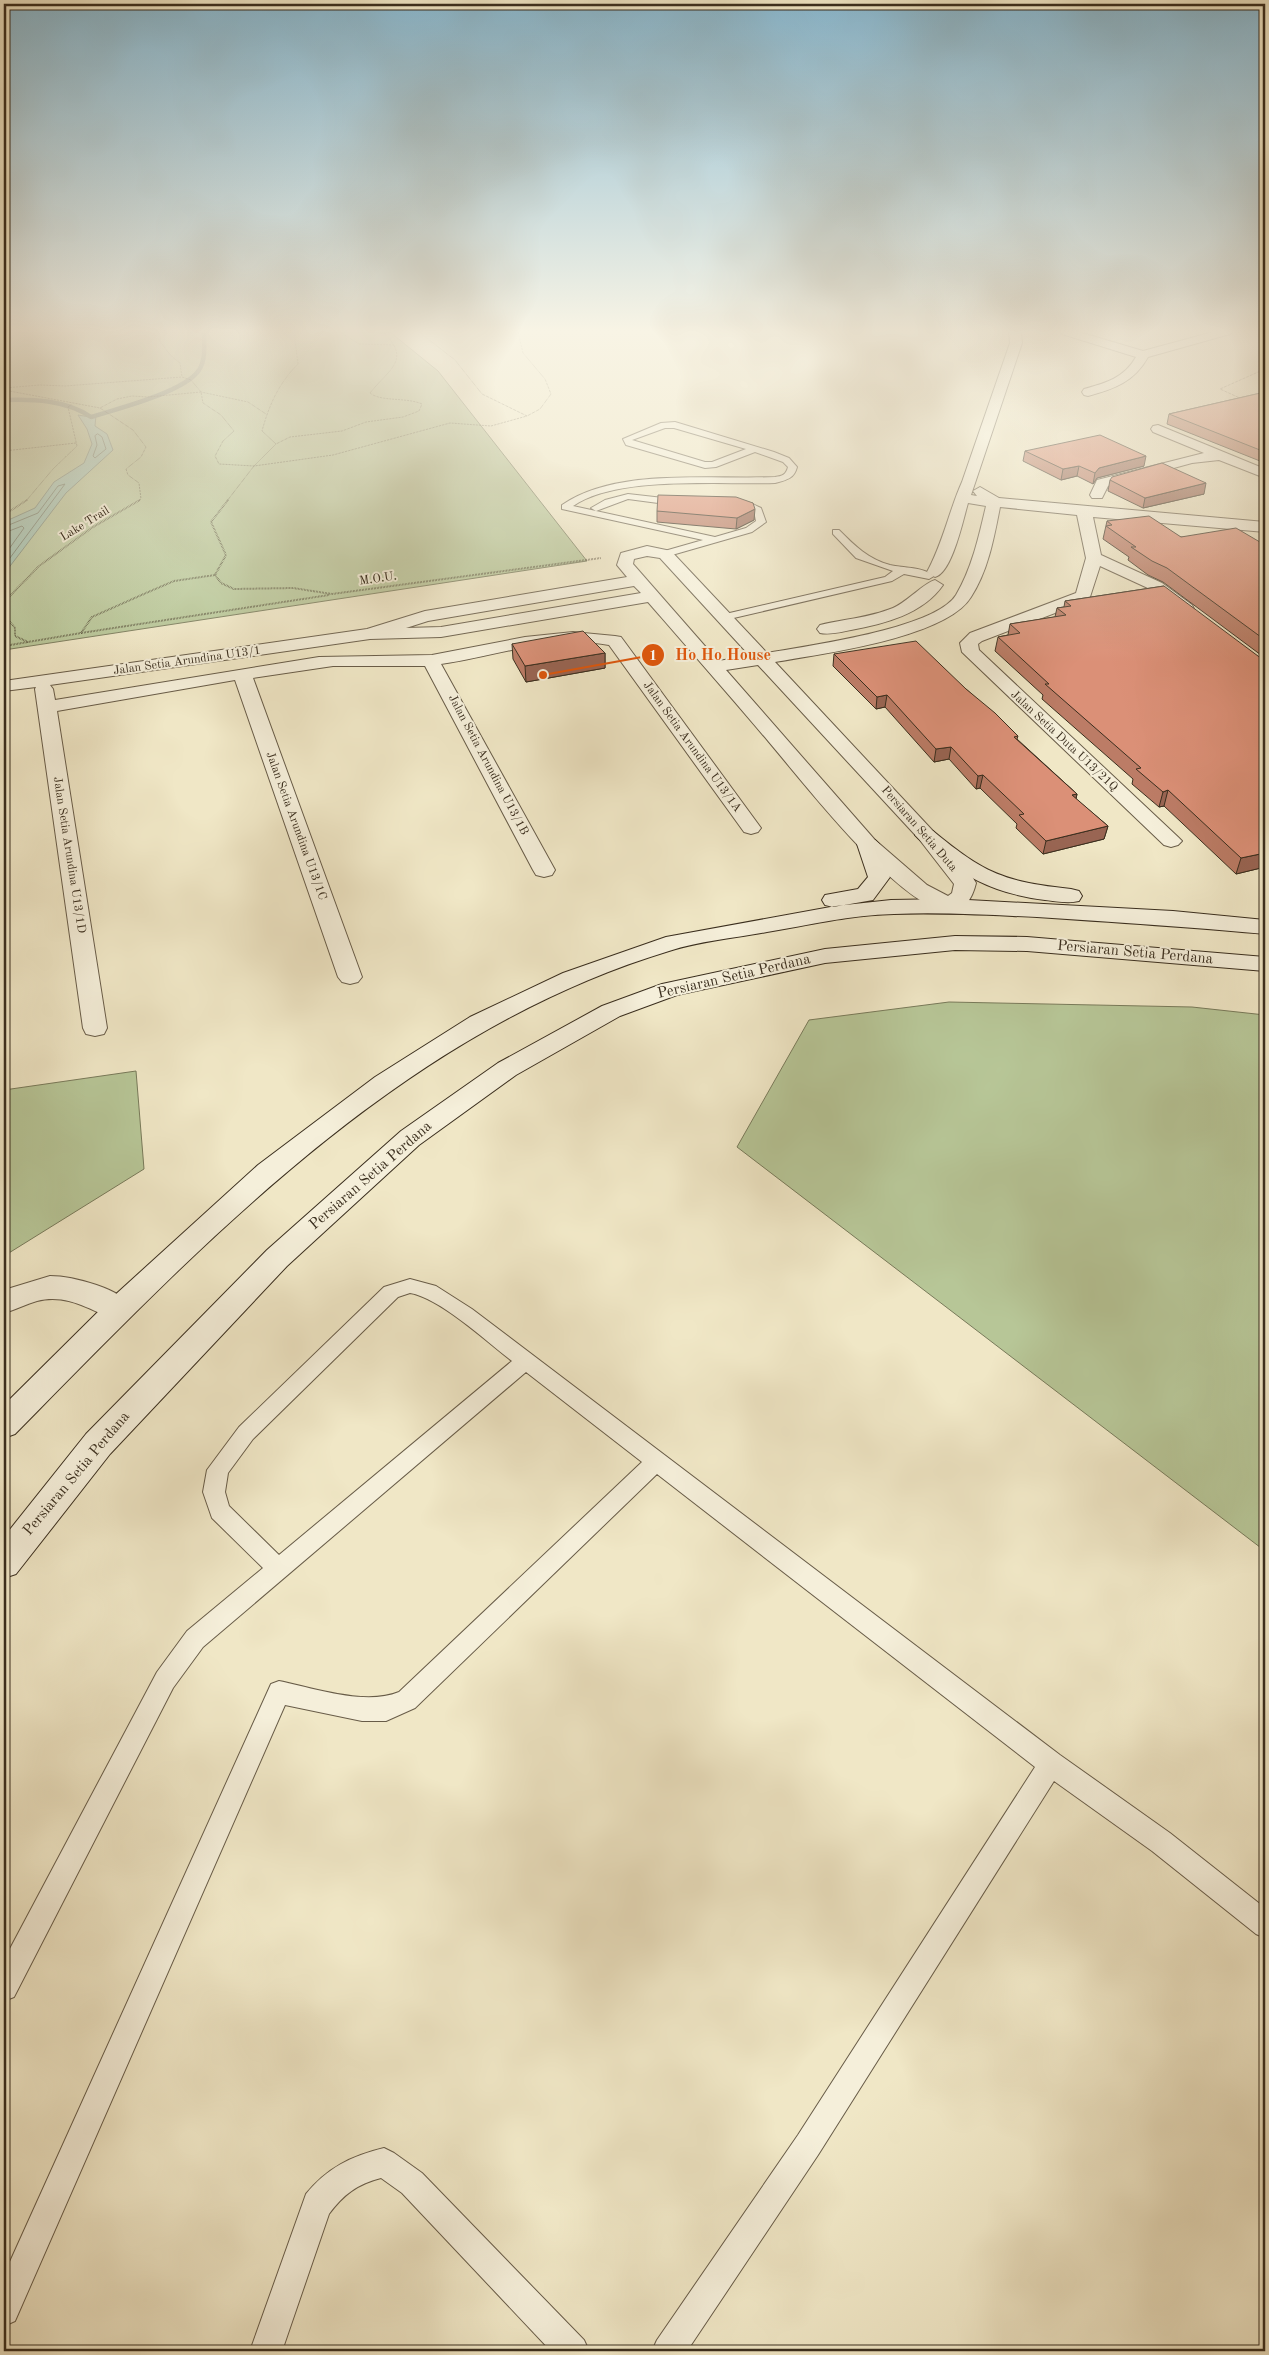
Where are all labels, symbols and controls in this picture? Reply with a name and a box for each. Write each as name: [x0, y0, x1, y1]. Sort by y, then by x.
street label: Lake Trail: [59, 504, 111, 544]
street label: M.O.U.: [358, 570, 398, 588]
callout: Ho Ho House: [640, 639, 781, 670]
street label: Jalan Setia Arundina U13/1: [112, 645, 262, 677]
text: Ho Ho House: [675, 648, 771, 664]
text: 1: [649, 649, 657, 664]
street label: Jalan Setia Arundina U13/1A: [641, 679, 743, 815]
street label: Jalan Setia Duta U13/21Q: [1008, 688, 1120, 794]
street label: Jalan Setia Arundina U13/1B: [446, 693, 530, 837]
street label: Jalan Setia Arundina U13/1C: [264, 750, 328, 902]
street label: Jalan Setia Arundina U13/1D: [51, 776, 87, 934]
street label: Persiaran Setia Duta: [879, 784, 959, 874]
street label: Persiaran Setia Perdana: [1056, 939, 1214, 967]
street label: Persiaran Setia Perdana: [656, 952, 813, 1002]
street label: Persiaran Setia Perdana: [307, 1119, 435, 1233]
street label: Persiaran Setia Perdana: [21, 1409, 133, 1539]

